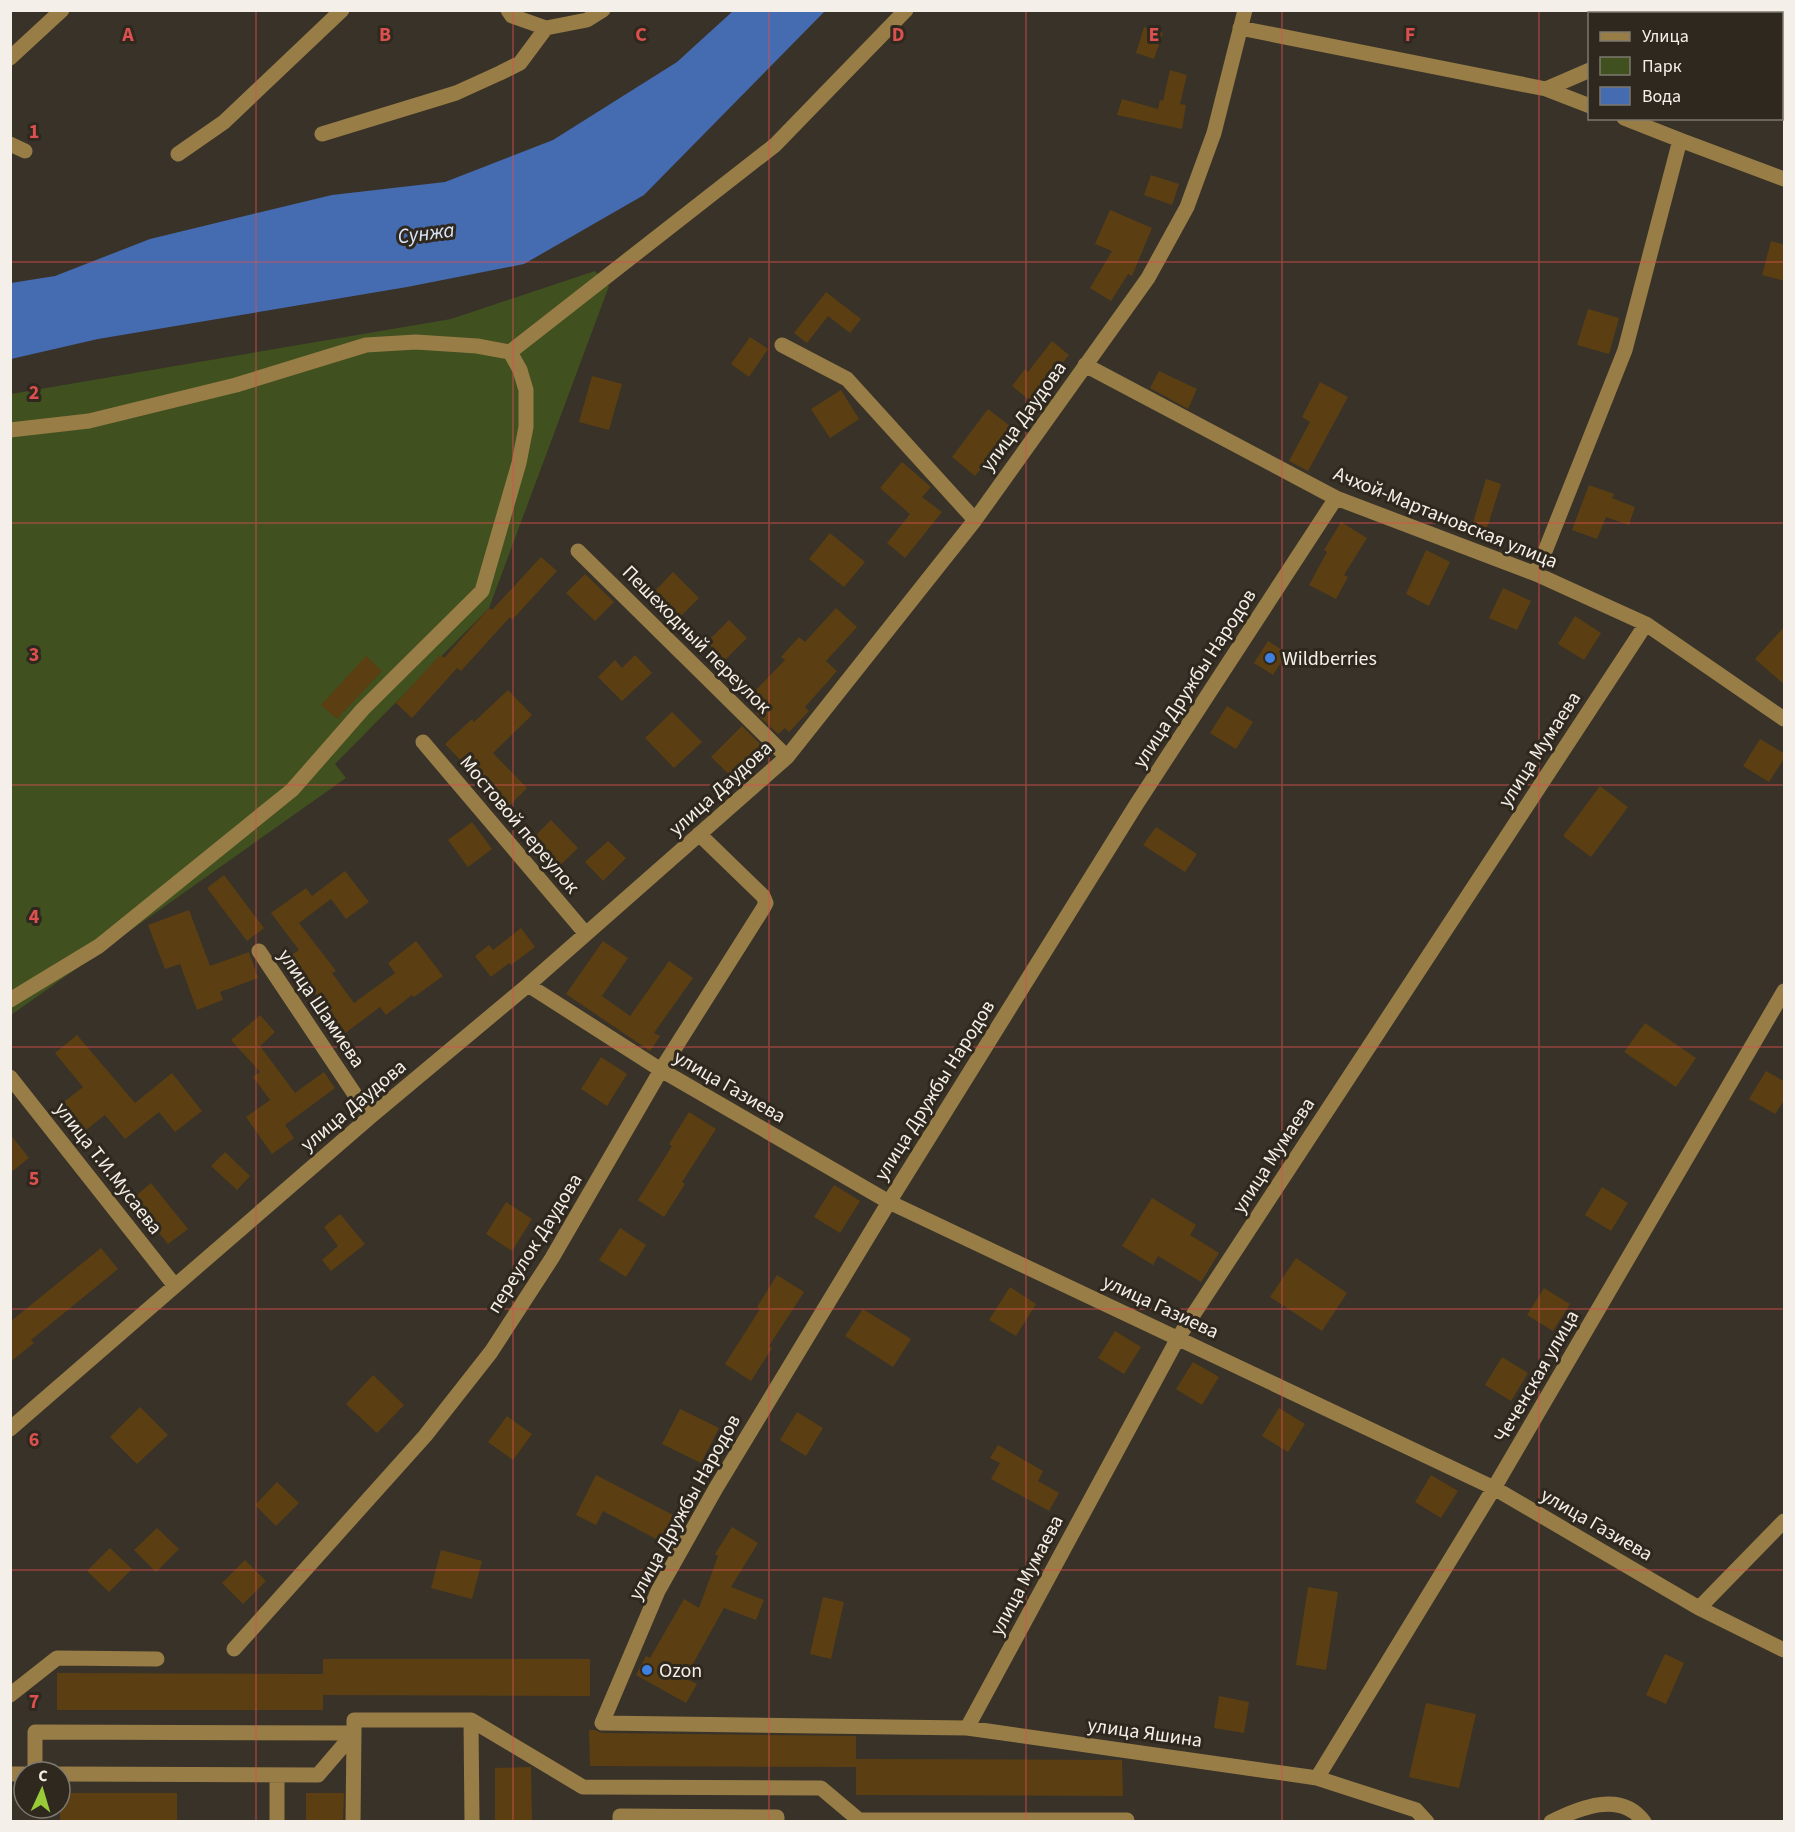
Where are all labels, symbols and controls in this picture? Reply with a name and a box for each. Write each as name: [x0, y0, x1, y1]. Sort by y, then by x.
legend: [1588, 12, 1783, 120]
text: A: [121, 21, 134, 49]
text: B: [379, 21, 391, 49]
text: C: [635, 21, 647, 49]
text: D: [892, 21, 904, 49]
text: E: [1149, 21, 1159, 49]
text: F: [1405, 21, 1415, 49]
text: Улица: [1642, 24, 1689, 49]
text: Парк: [1642, 54, 1682, 79]
text: Вода: [1642, 84, 1681, 109]
text: 1: [29, 118, 39, 146]
water label: Сунжа: [396, 215, 456, 251]
street label: улица Даудова: [974, 356, 1073, 478]
text: 2: [29, 379, 39, 407]
street label: Ачхой-Мартановская улица: [1329, 460, 1562, 576]
street label: Пешеходный переулок: [616, 559, 777, 720]
street label: улица Дружбы Народов: [1126, 583, 1263, 774]
text: 3: [29, 641, 39, 669]
place label: Wildberries: [1282, 645, 1377, 673]
marker: Wildberries: [1263, 651, 1277, 665]
street label: улица Мумаева: [1492, 686, 1588, 813]
street label: улица Даудова: [663, 735, 778, 843]
street label: Мостовой переулок: [453, 749, 586, 900]
text: 4: [29, 903, 40, 931]
street label: улица Шамиева: [271, 943, 371, 1074]
street label: улица Дружбы Народов: [868, 995, 1002, 1186]
street label: улица Газиева: [668, 1043, 791, 1130]
street label: улица Даудова: [295, 1053, 413, 1158]
street label: улица Мумаева: [1226, 1092, 1322, 1219]
street label: улица Т.И.Мусаева: [48, 1097, 169, 1241]
text: 5: [29, 1165, 39, 1193]
street label: переулок Даудова: [480, 1168, 589, 1319]
street label: улица Газиева: [1098, 1268, 1223, 1346]
street label: Чеченская улица: [1488, 1305, 1586, 1448]
street label: улица Дружбы Народов: [622, 1410, 748, 1605]
text: 6: [29, 1426, 39, 1454]
street label: улица Газиева: [1535, 1481, 1658, 1568]
street label: улица Мумаева: [983, 1510, 1071, 1641]
place label: Ozon: [659, 1657, 702, 1685]
marker: Ozon: [640, 1663, 654, 1677]
text: 7: [29, 1688, 39, 1716]
street label: улица Яшина: [1086, 1711, 1204, 1755]
north arrow: [12, 1760, 72, 1820]
text: С: [38, 1765, 48, 1787]

